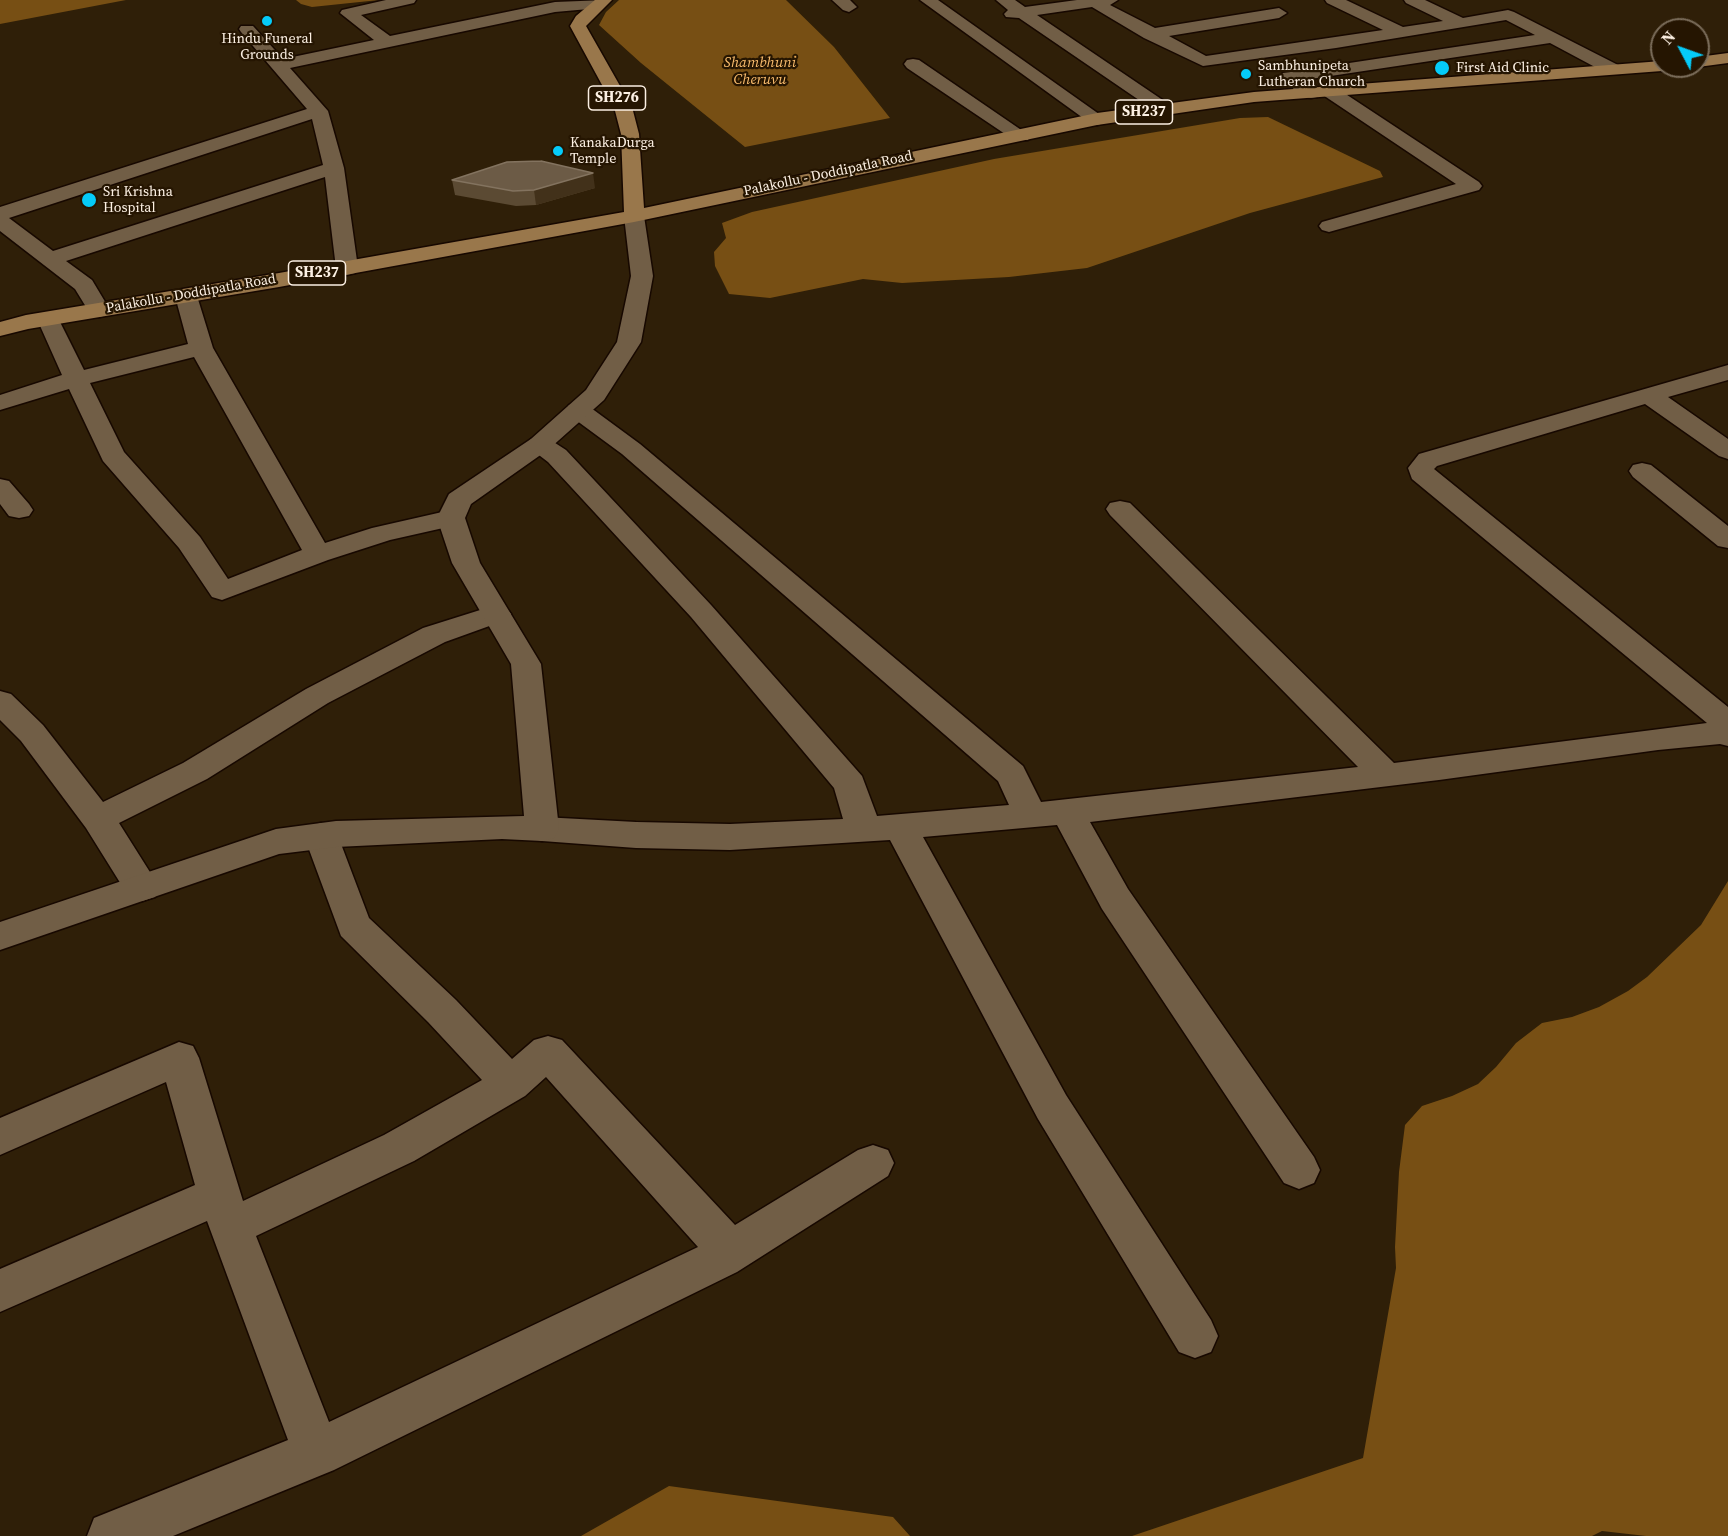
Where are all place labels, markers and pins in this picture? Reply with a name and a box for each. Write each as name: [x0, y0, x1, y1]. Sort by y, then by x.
marker: Hindu Funeral Grounds: [260, 14, 274, 28]
place label: Hindu Funeral Grounds: [221, 31, 313, 63]
place label: Sambhunipeta Lutheran Church: [1258, 58, 1365, 90]
marker: First Aid Clinic: [1433, 59, 1451, 77]
place label: First Aid Clinic: [1456, 60, 1549, 76]
marker: Sambhunipeta Lutheran Church: [1239, 67, 1253, 81]
place label: KanakaDurga Temple: [570, 135, 655, 168]
marker: KanakaDurga Temple: [551, 144, 565, 158]
place label: Sri Krishna Hospital: [103, 184, 173, 216]
marker: Sri Krishna Hospital: [80, 191, 98, 209]

